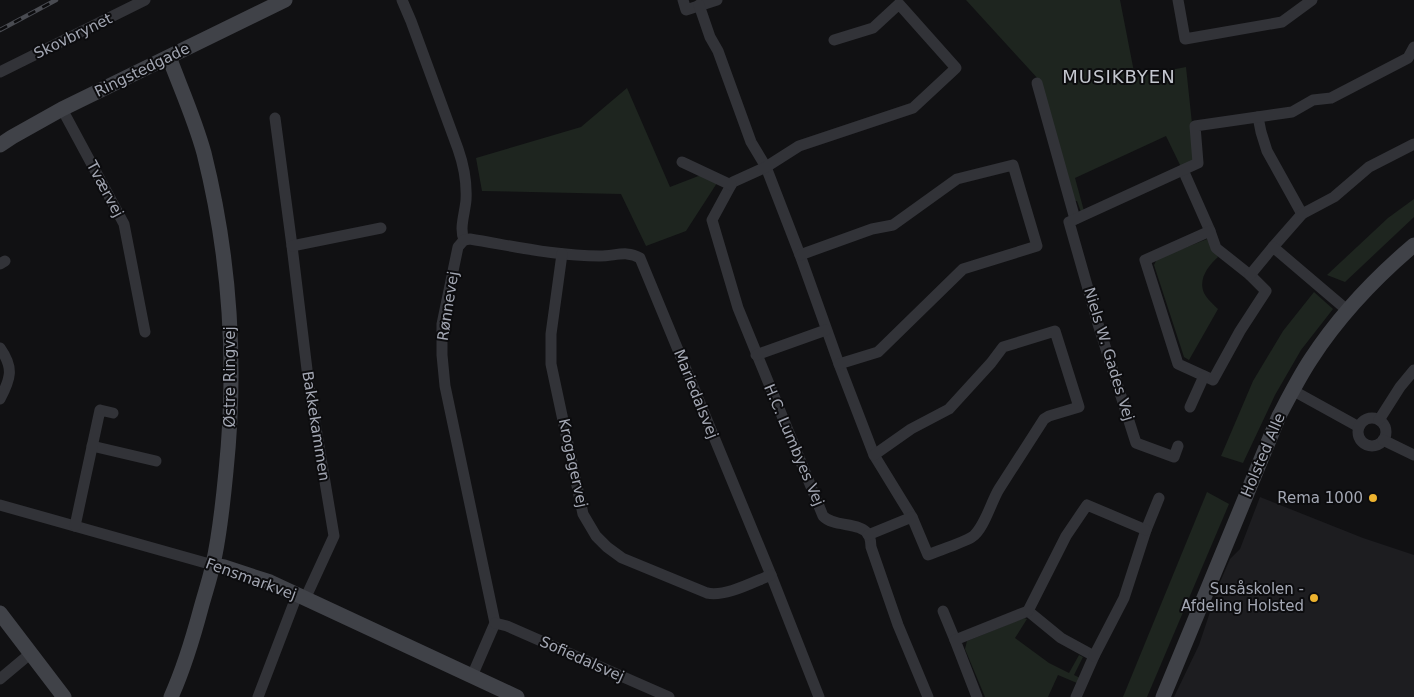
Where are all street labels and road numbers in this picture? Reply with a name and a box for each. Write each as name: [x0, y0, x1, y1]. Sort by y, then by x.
street label: Skovbrynet: [31, 9, 115, 63]
street label: Ringstedgade: [92, 39, 192, 101]
street label: Tværvej: [82, 157, 127, 220]
street label: Rønnevej: [434, 270, 462, 342]
street label: Niels W. Gades Vej: [1080, 285, 1138, 423]
street label: Østre Ringvej: [221, 326, 239, 428]
street label: Mariedalsvej: [670, 347, 722, 441]
street label: Bakkekammen: [298, 370, 334, 482]
street label: H.C. Lumbyes Vej: [760, 381, 828, 509]
street label: Holsted Alle: [1237, 410, 1289, 500]
street label: Krogagervej: [555, 417, 591, 509]
street label: Fensmarkvej: [203, 554, 299, 604]
street label: Sofiedalsvej: [537, 632, 627, 686]

